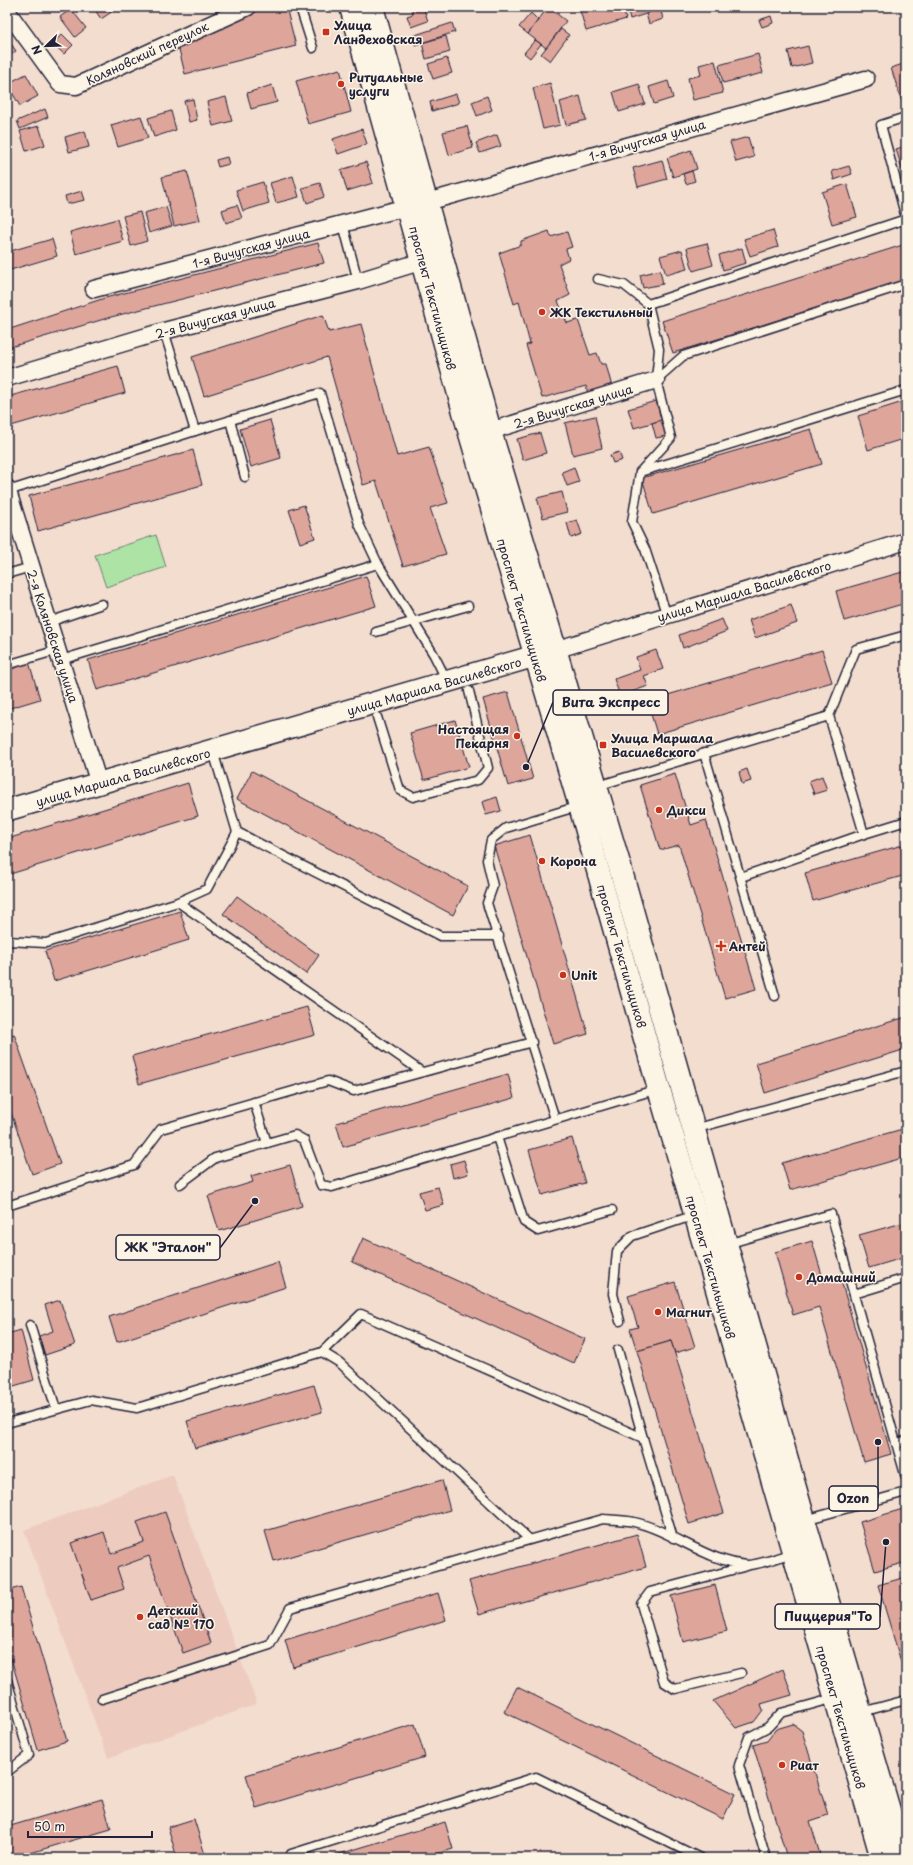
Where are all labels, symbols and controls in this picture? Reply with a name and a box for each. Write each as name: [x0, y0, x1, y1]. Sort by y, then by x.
street label: Коляновский переулок: [83, 16, 212, 89]
place label: Улица Ландеховская: [333, 16, 423, 48]
north arrow: [26, 26, 66, 66]
marker: Улица Ландеховская: [321, 27, 331, 37]
text: N: [27, 43, 46, 57]
place label: Ритуальные услуги: [349, 68, 423, 100]
marker: Ритуальные услуги: [336, 79, 346, 89]
street label: 1-я Вичугская улица: [587, 115, 708, 165]
street label: 1-я Вичугская улица: [190, 224, 312, 272]
street label: проспект Текстильщиков: [405, 224, 461, 372]
street label: 2-я Вичугская улица: [153, 293, 277, 343]
place label: ЖК Текстильный: [549, 303, 653, 321]
marker: ЖК Текстильный: [537, 307, 547, 317]
street label: 2-я Вичугская улица: [511, 379, 635, 433]
street label: проспект Текстильщиков: [493, 536, 551, 684]
street label: улица Маршала Василевского: [655, 556, 833, 626]
street label: 2-я Коляновская улица: [23, 567, 83, 705]
street label: улица Маршала Василевского: [345, 652, 524, 720]
callout: Вита Экспресс: [553, 690, 668, 715]
text: Вита Экспресс: [562, 692, 660, 711]
place label: Настоящая Пекарня: [438, 720, 509, 752]
place label: Улица Маршала Василевского: [610, 729, 714, 761]
marker: Настоящая Пекарня: [512, 731, 522, 741]
marker: Улица Маршала Василевского: [598, 740, 608, 750]
street label: улица Маршала Василевского: [34, 743, 213, 811]
place label: Дикси: [666, 801, 706, 819]
marker: Дикси: [654, 805, 664, 815]
place label: Корона: [550, 852, 597, 870]
marker: Корона: [537, 856, 547, 866]
street label: проспект Текстильщиков: [593, 882, 651, 1030]
place label: Антей: [728, 937, 766, 955]
marker: Антей: [716, 941, 726, 951]
place label: Unit: [571, 966, 598, 984]
marker: Unit: [558, 970, 568, 980]
street label: проспект Текстильщиков: [682, 1193, 740, 1341]
callout: ЖК "Эталон": [116, 1235, 220, 1260]
text: ЖК "Эталон": [124, 1237, 211, 1256]
place label: Домашний: [806, 1268, 876, 1286]
marker: Домашний: [794, 1272, 804, 1282]
place label: Магнит: [666, 1303, 712, 1321]
marker: Магнит: [653, 1307, 663, 1317]
callout: Ozon: [829, 1486, 878, 1511]
text: Ozon: [837, 1488, 869, 1507]
place label: Детский сад № 170: [147, 1601, 214, 1633]
callout: Пиццерия"То: [775, 1604, 880, 1629]
text: Пиццерия"То: [784, 1606, 872, 1625]
marker: Детский сад № 170: [135, 1612, 145, 1622]
street label: проспект Текстильщиков: [812, 1643, 870, 1791]
place label: Риат: [790, 1756, 820, 1774]
marker: Риат: [777, 1760, 787, 1770]
scale bar: [28, 1813, 152, 1839]
text: 50 m: [34, 1817, 65, 1835]

